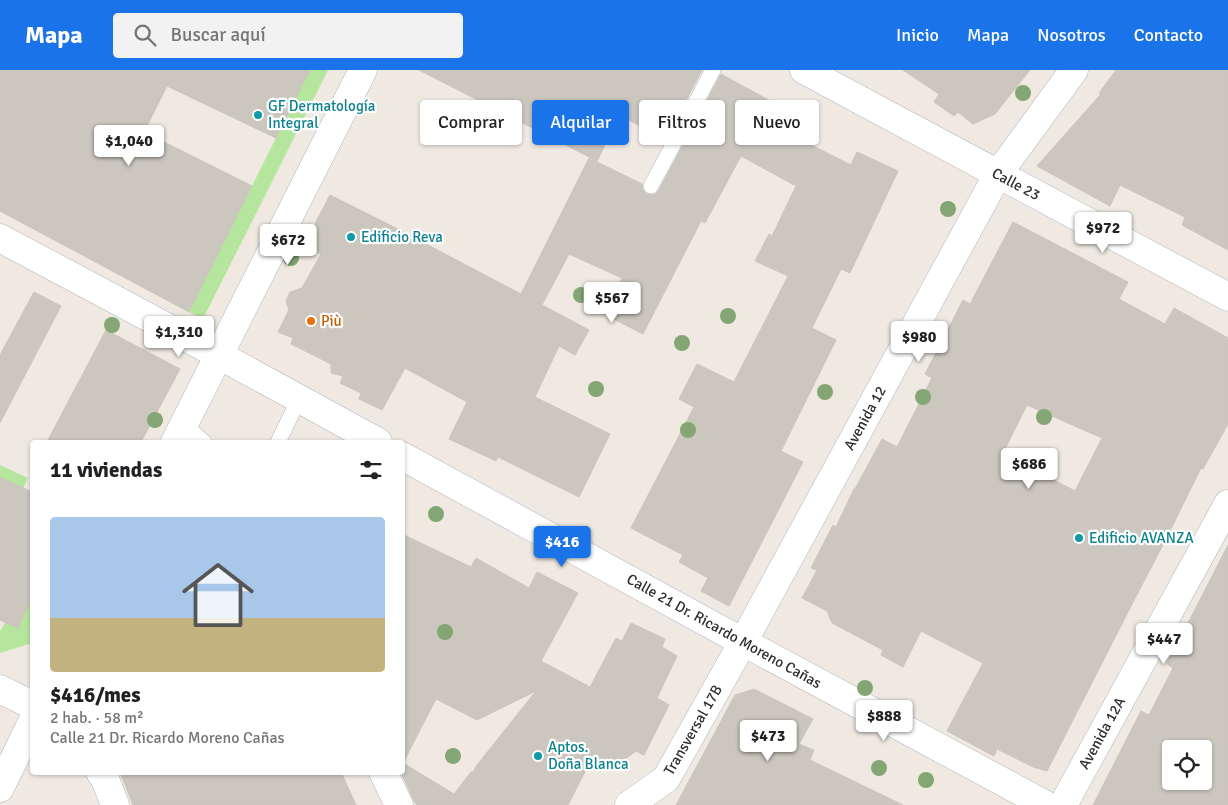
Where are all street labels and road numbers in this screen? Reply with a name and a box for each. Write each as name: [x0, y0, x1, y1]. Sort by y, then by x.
street label: Calle 23: [989, 164, 1043, 204]
street label: Avenida 12: [840, 383, 890, 453]
street label: Calle 21 Dr. Ricardo Moreno Cañas: [623, 570, 825, 692]
street label: Transversal 17B: [660, 682, 726, 778]
street label: Avenida 12A: [1075, 694, 1129, 772]

